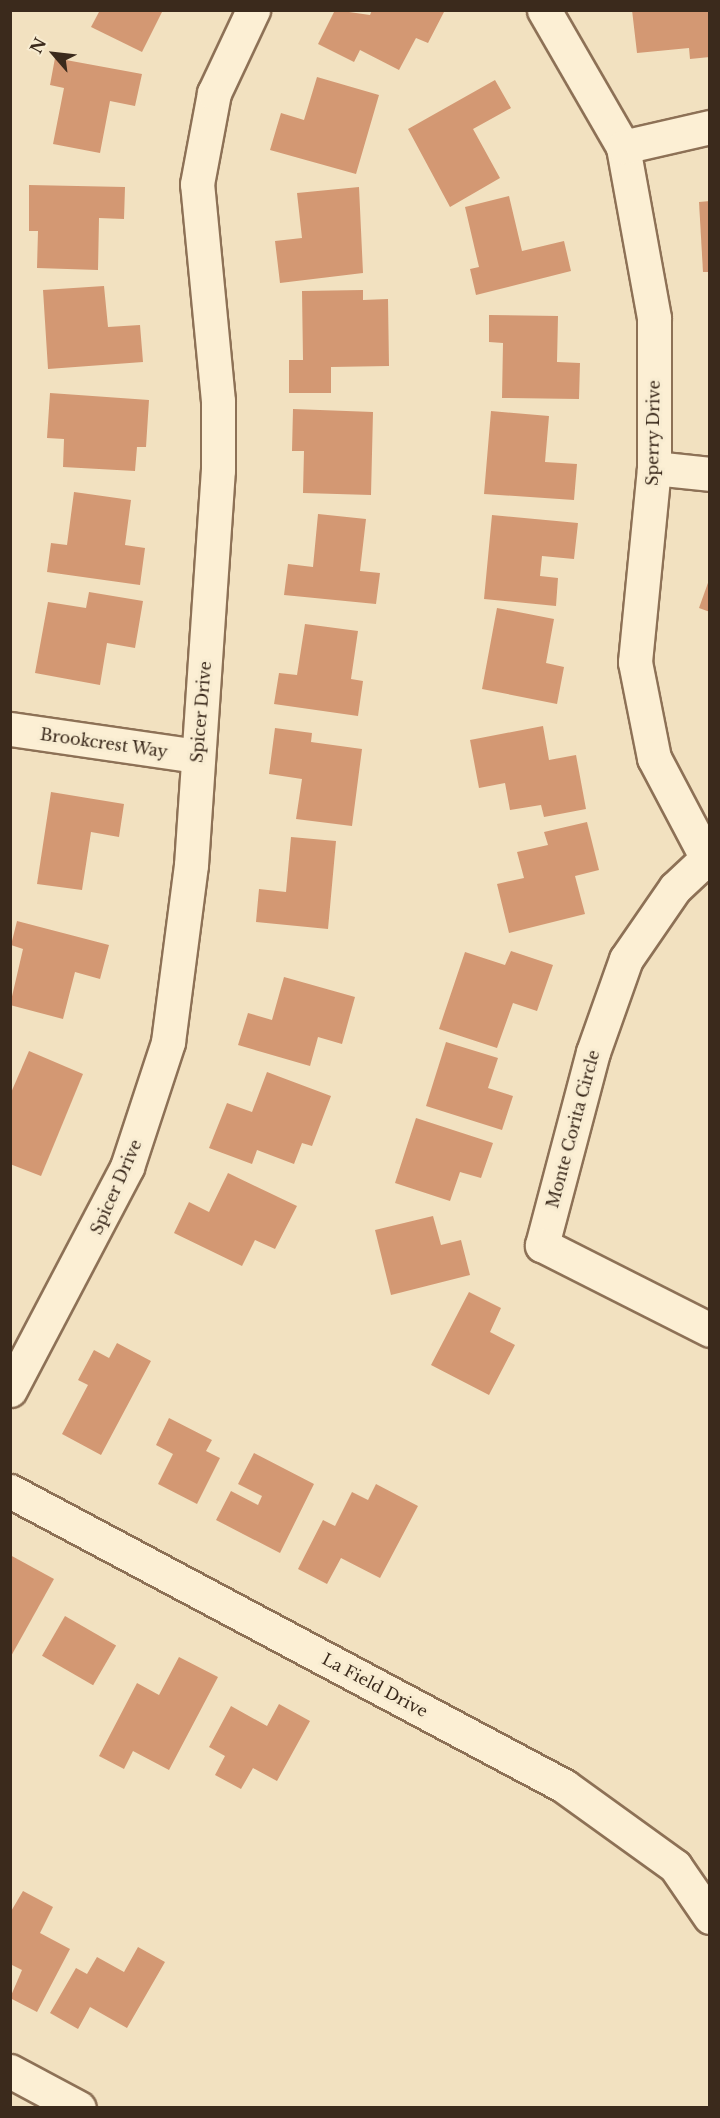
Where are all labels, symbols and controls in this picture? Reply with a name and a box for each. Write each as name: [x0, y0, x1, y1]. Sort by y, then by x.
north arrow: [24, 24, 84, 84]
text: N: [26, 34, 50, 57]
street label: Sperry Drive: [642, 380, 664, 486]
street label: Spicer Drive: [187, 660, 215, 764]
street label: Brookcrest Way: [39, 725, 169, 761]
street label: Monte Corita Circle: [543, 1048, 603, 1210]
street label: Spicer Drive: [86, 1136, 146, 1238]
street label: La Field Drive: [319, 1649, 431, 1721]

